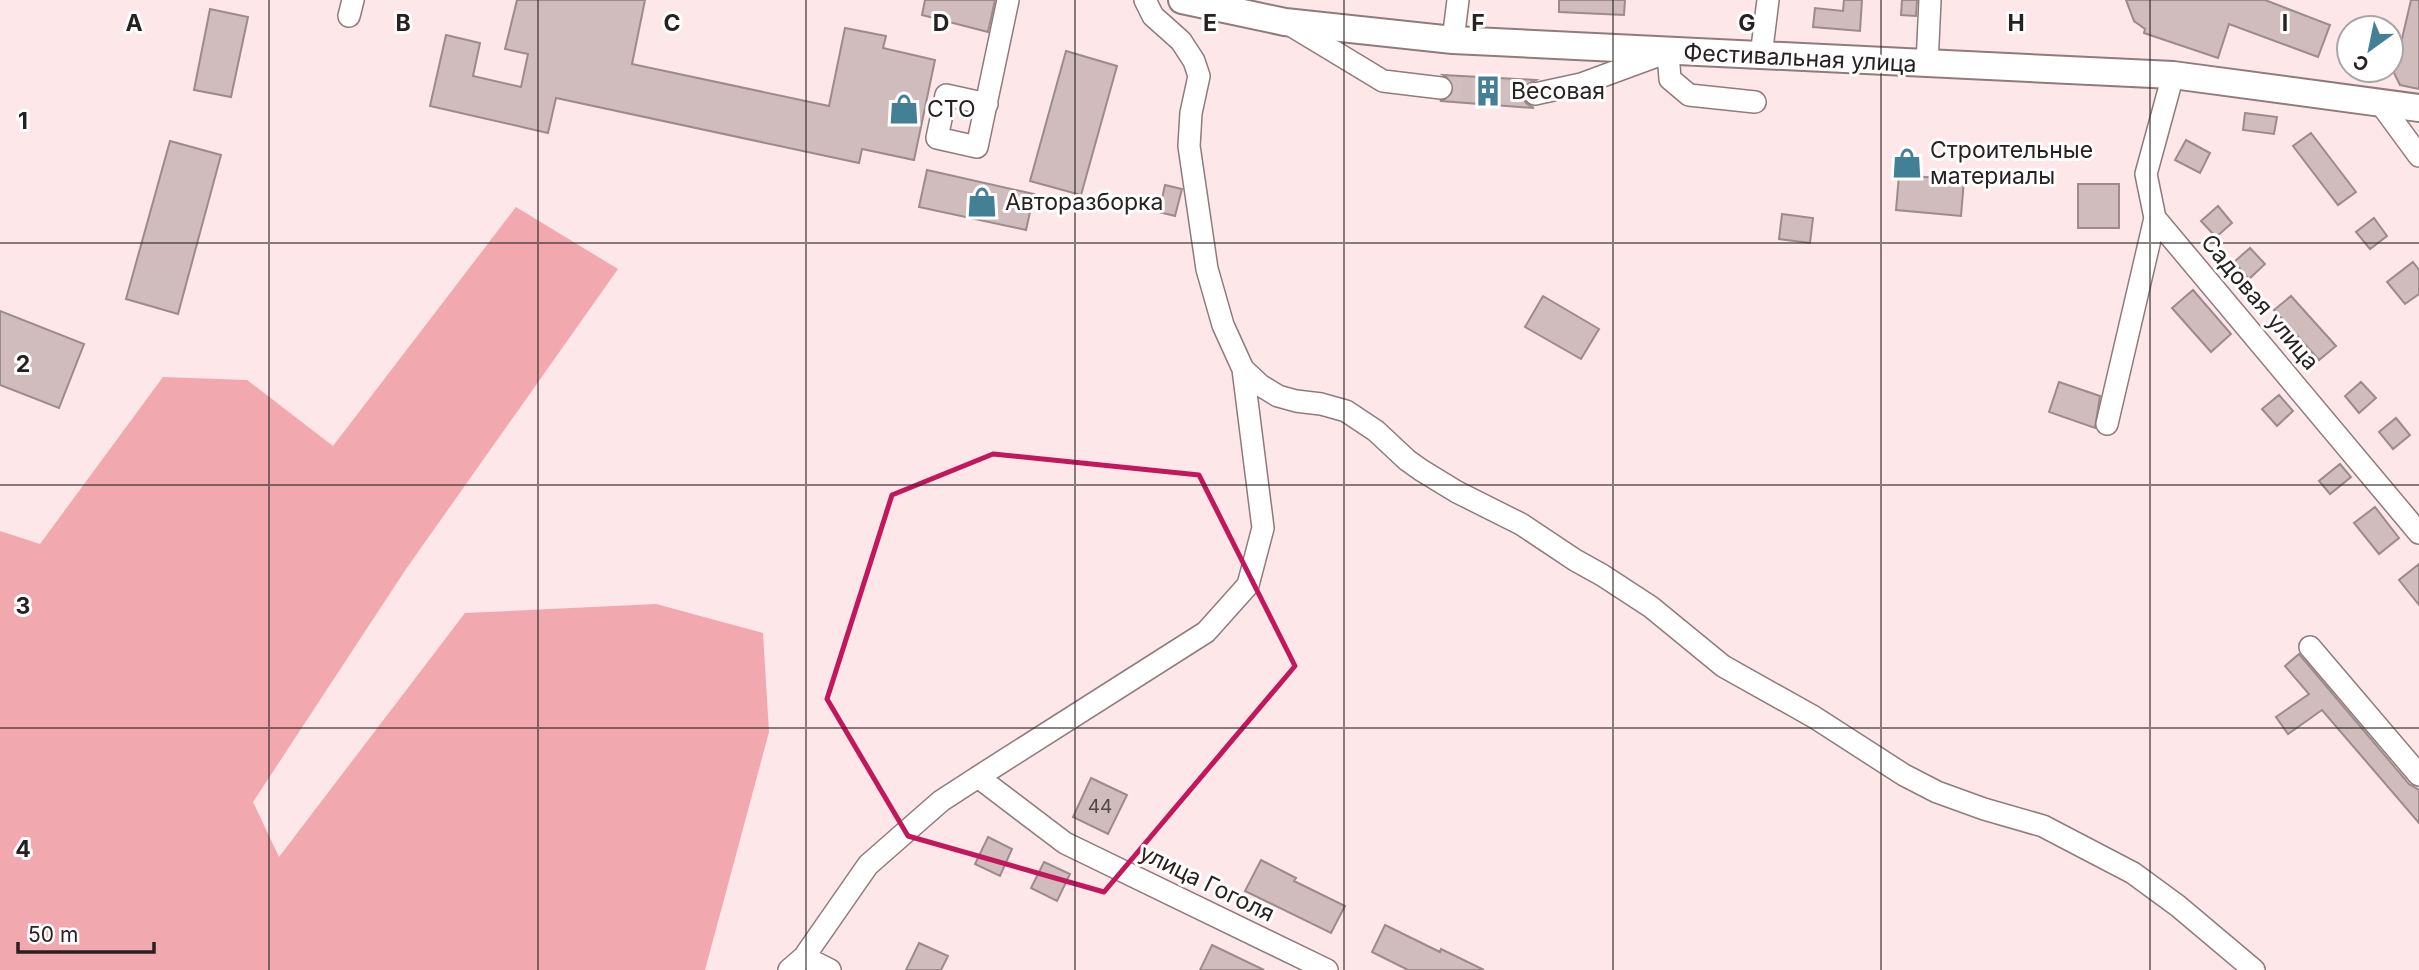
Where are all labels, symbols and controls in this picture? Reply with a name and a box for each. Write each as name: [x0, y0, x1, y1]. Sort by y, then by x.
text: A: [125, 9, 143, 37]
text: B: [395, 9, 411, 37]
text: C: [663, 9, 681, 37]
text: D: [933, 9, 949, 37]
text: E: [1203, 9, 1217, 37]
text: F: [1471, 9, 1485, 37]
text: G: [1738, 9, 1756, 37]
text: H: [2007, 9, 2025, 37]
text: I: [2282, 9, 2288, 37]
north arrow: [2335, 14, 2405, 84]
street label: Фестивальная улица: [1683, 38, 1917, 78]
text: С: [2349, 49, 2373, 76]
building icon: Весовая: [1471, 74, 1505, 108]
place label: Весовая: [1511, 77, 1605, 105]
shop icon: СТО: [887, 92, 921, 126]
place label: СТО: [927, 95, 976, 123]
text: 1: [18, 107, 28, 135]
place label: Строительные материалы: [1930, 136, 2093, 190]
shop icon: Строительные материалы: [1890, 146, 1924, 180]
shop icon: Авторазборка: [965, 185, 999, 219]
place label: Авторазборка: [1005, 188, 1163, 216]
street label: Садовая улица: [2195, 228, 2325, 376]
text: 2: [16, 350, 30, 378]
text: 3: [16, 592, 30, 620]
house number: 44: [1088, 795, 1112, 818]
text: 4: [15, 835, 31, 863]
street label: улица Гоголя: [1135, 838, 1279, 928]
scale bar: [18, 911, 154, 955]
text: 50 m: [28, 922, 78, 947]

